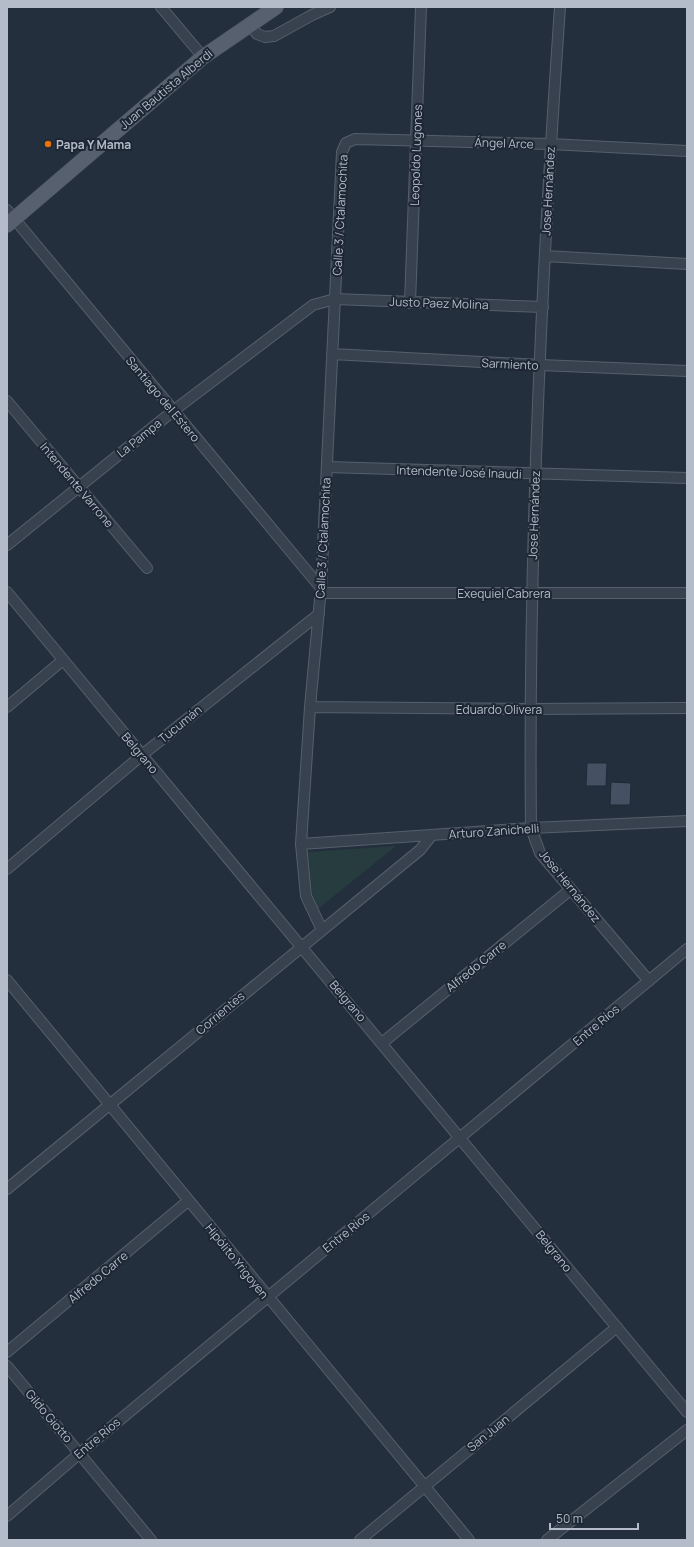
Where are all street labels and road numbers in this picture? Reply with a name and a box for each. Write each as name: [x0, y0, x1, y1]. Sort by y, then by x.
street label: Juan Bautista Alberdi: [116, 45, 216, 133]
street label: Leopoldo Lugones: [406, 104, 426, 206]
street label: Ángel Arce: [474, 133, 534, 153]
street label: Jose Hernández: [537, 146, 559, 236]
street label: Calle 3 / Ctalamochita: [328, 154, 352, 276]
street label: Justo Paez Molina: [389, 293, 489, 313]
street label: Santiago del Estero: [122, 352, 204, 446]
street label: Sarmiento: [481, 354, 539, 374]
street label: La Pampa: [113, 415, 165, 461]
street label: Intendente Varrone: [36, 439, 118, 531]
street label: Intendente José Inaudi: [396, 461, 522, 483]
street label: Jose Hernández: [524, 470, 544, 560]
street label: Calle 3 / Ctalamochita: [311, 477, 335, 599]
street label: Exequiel Cabrera: [457, 585, 551, 602]
street label: Tucumán: [155, 701, 205, 747]
street label: Eduardo Olivera: [456, 701, 542, 718]
street label: Belgrano: [118, 729, 162, 777]
street label: Arturo Zanichelli: [448, 819, 540, 843]
street label: Jose Hernández: [535, 846, 605, 926]
street label: Alfredo Carre: [442, 936, 510, 996]
street label: Belgrano: [326, 977, 370, 1025]
street label: Corrientes: [192, 988, 248, 1038]
street label: Entre Ríos: [569, 1000, 623, 1050]
street label: Entre Ríos: [319, 1208, 373, 1256]
street label: Hipólito Yrigoyen: [201, 1220, 273, 1302]
street label: Belgrano: [532, 1227, 576, 1275]
street label: Alfredo Carre: [64, 1247, 132, 1307]
street label: Gildo Giotto: [22, 1386, 76, 1446]
street label: San Juan: [463, 1411, 513, 1455]
street label: Entre Ríos: [70, 1413, 124, 1463]

